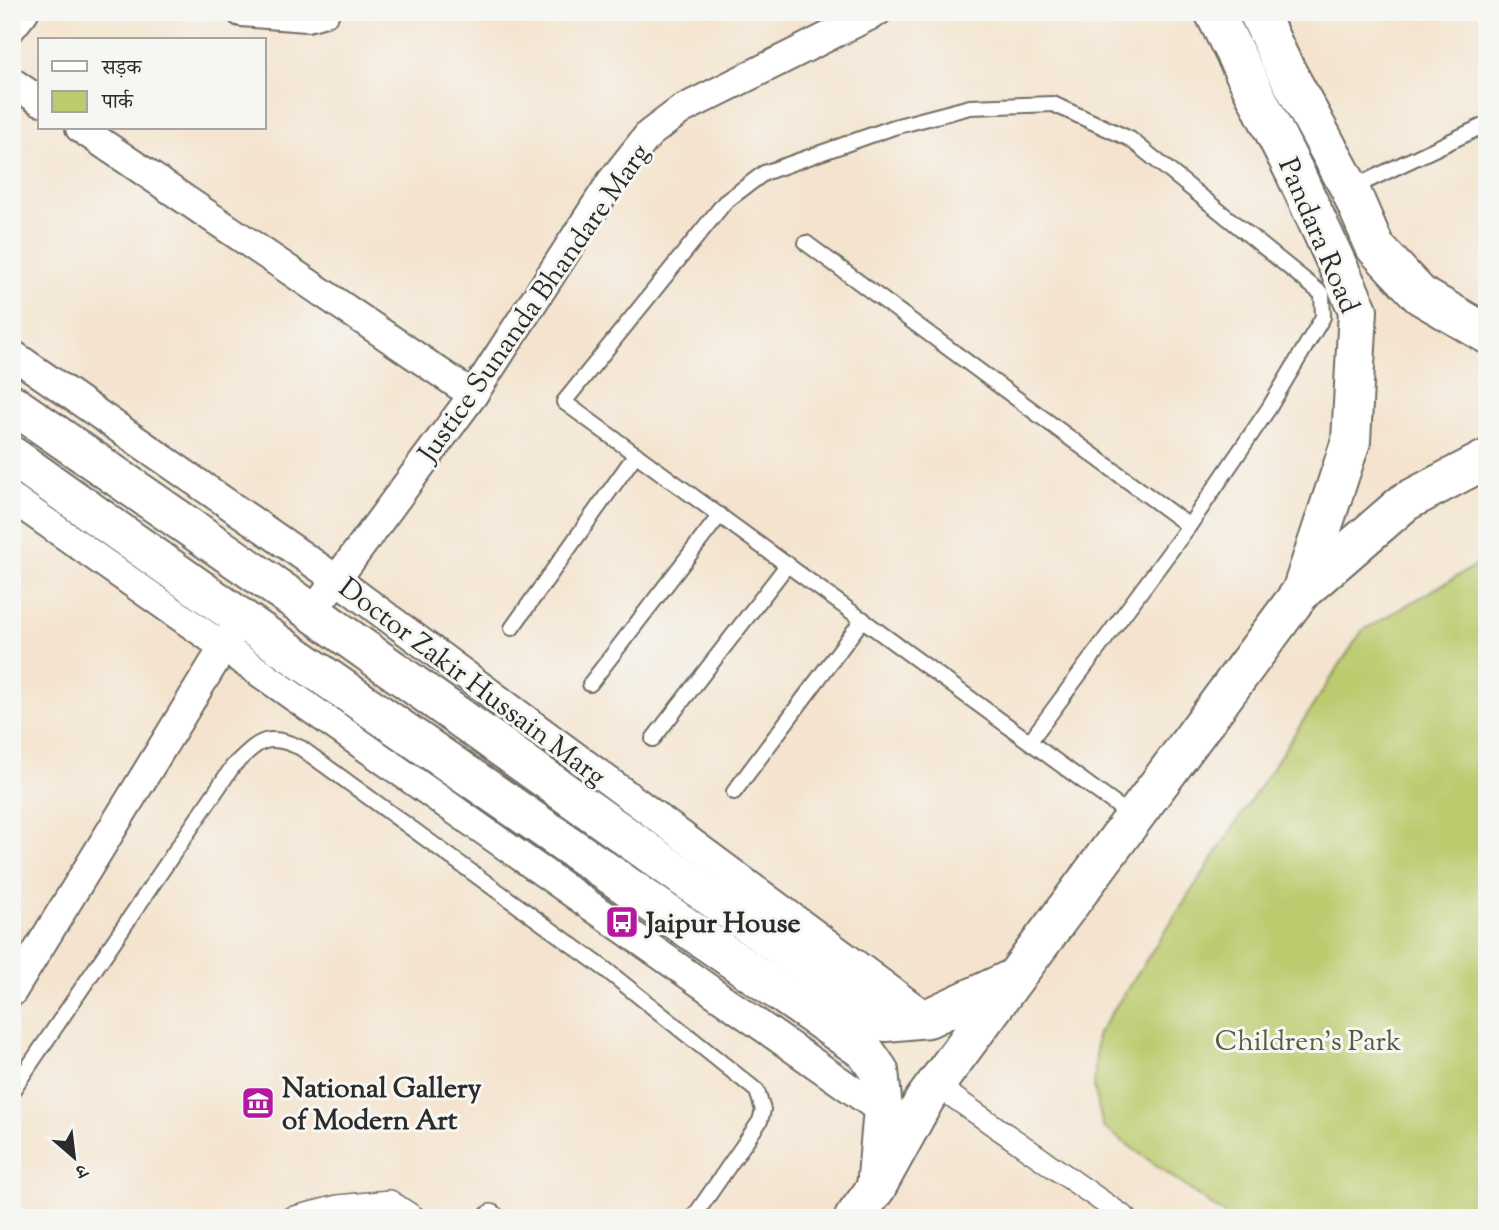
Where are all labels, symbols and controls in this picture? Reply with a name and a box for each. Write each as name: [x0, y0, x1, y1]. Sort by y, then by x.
legend: [38, 38, 266, 130]
text: सड़क: [101, 54, 142, 84]
text: पार्क: [101, 88, 134, 118]
street label: Justice Sunanda Bhandare Marg: [409, 136, 661, 473]
street label: Pandara Road: [1267, 152, 1368, 320]
street label: Doctor Zakir Hussain Marg: [329, 569, 613, 797]
bus stop icon: Jaipur House: [603, 903, 641, 941]
place label: Jaipur House: [644, 905, 801, 945]
park label: Children's Park: [1215, 1023, 1401, 1063]
place label: National Gallery of Modern Art: [282, 1070, 481, 1142]
museum icon: National Gallery of Modern Art: [239, 1084, 277, 1122]
north arrow: [38, 1122, 108, 1192]
text: उ: [69, 1155, 93, 1185]

